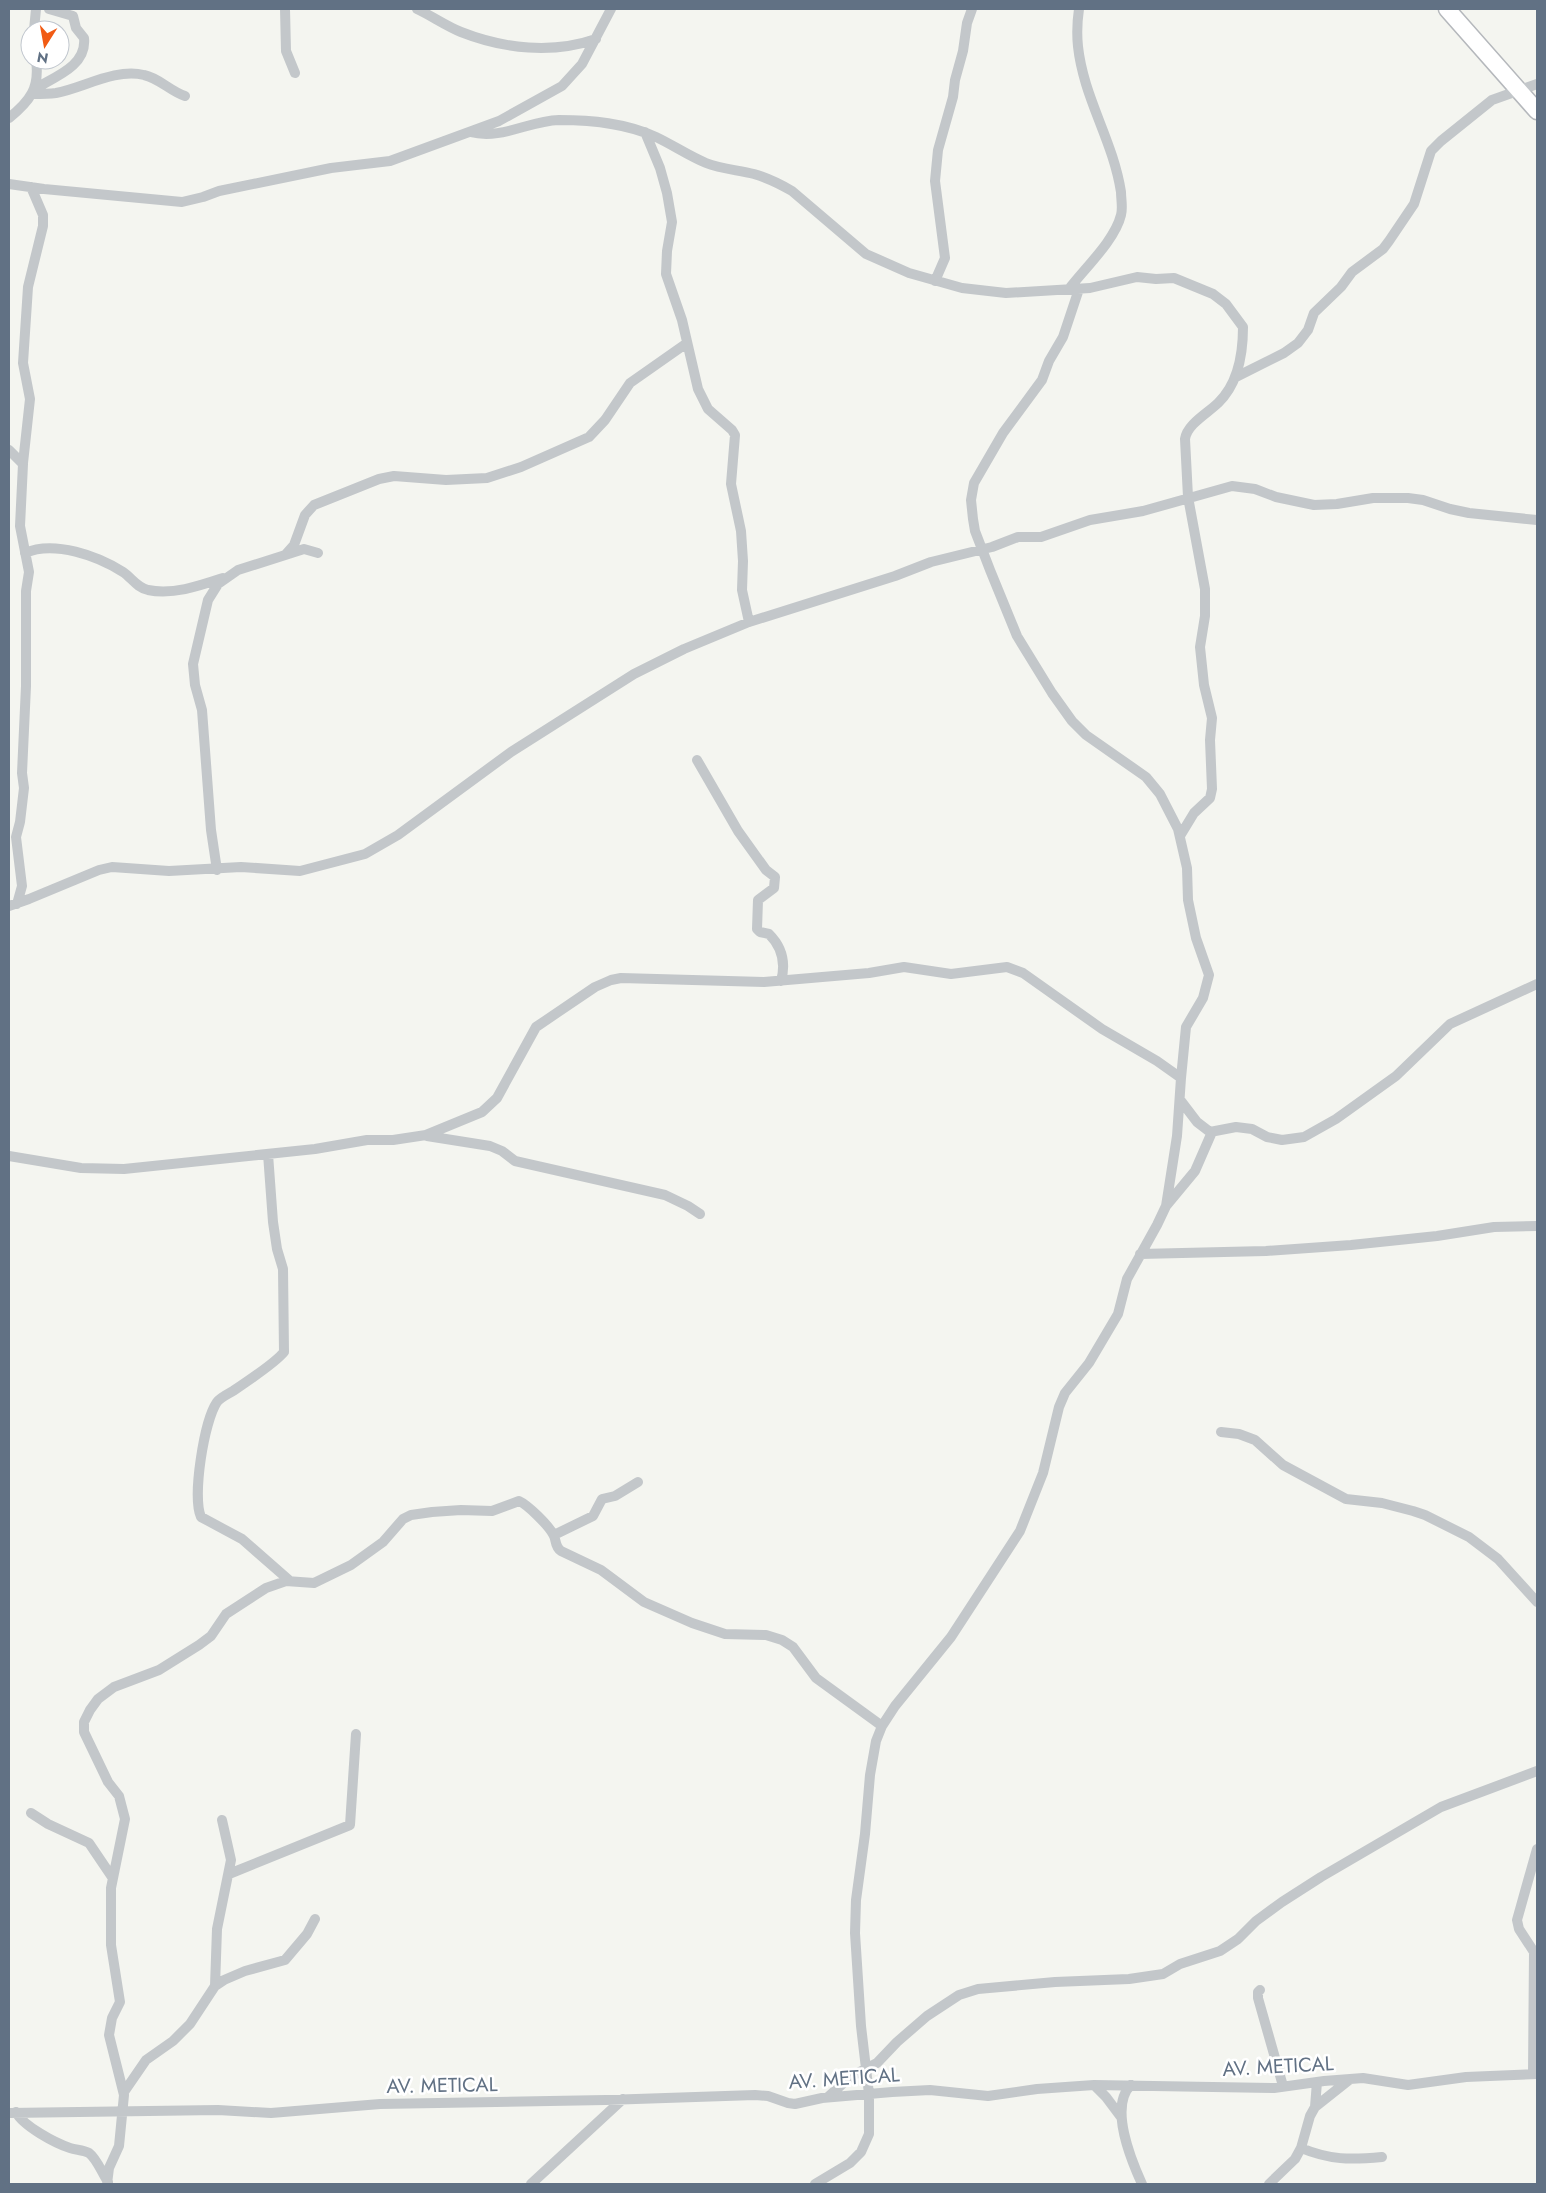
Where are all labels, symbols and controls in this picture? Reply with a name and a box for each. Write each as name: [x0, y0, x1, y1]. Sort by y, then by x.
north arrow: [20, 20, 70, 70]
text: N: [35, 47, 50, 69]
street label: AV. METICAL: [1222, 2049, 1334, 2084]
street label: AV. METICAL: [787, 2060, 901, 2097]
street label: AV. METICAL: [386, 2070, 498, 2101]

